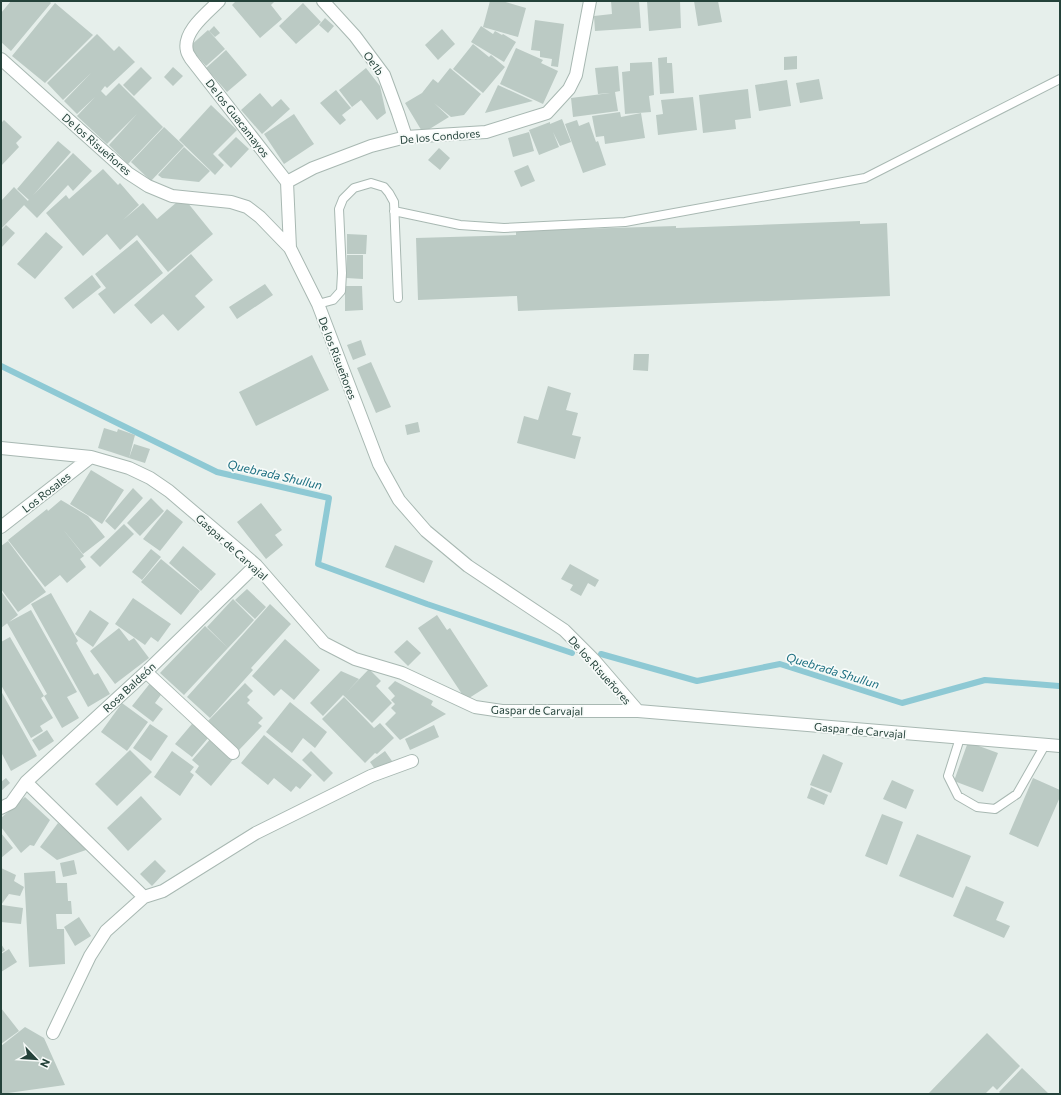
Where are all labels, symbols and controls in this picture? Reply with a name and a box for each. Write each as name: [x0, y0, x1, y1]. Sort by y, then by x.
street label: Oe1b: [361, 49, 387, 77]
street label: De los Guacamayos: [203, 76, 273, 160]
street label: De los Risueñores: [60, 110, 134, 178]
street label: De los Condores: [399, 126, 481, 146]
street label: De los Risueñores: [316, 315, 360, 401]
water label: Quebrada Shullun: [226, 456, 324, 492]
street label: Los Rosales: [19, 469, 73, 515]
street label: Gaspar de Carvajal: [193, 511, 271, 583]
street label: De los Risueñores: [566, 633, 634, 707]
water label: Quebrada Shullun: [785, 649, 881, 691]
street label: Rosa Baldeón: [100, 659, 158, 715]
street label: Gaspar de Carvajal: [491, 703, 583, 717]
street label: Gaspar de Carvajal: [814, 720, 906, 740]
north arrow: [16, 1039, 56, 1079]
text: N: [38, 1057, 53, 1070]

